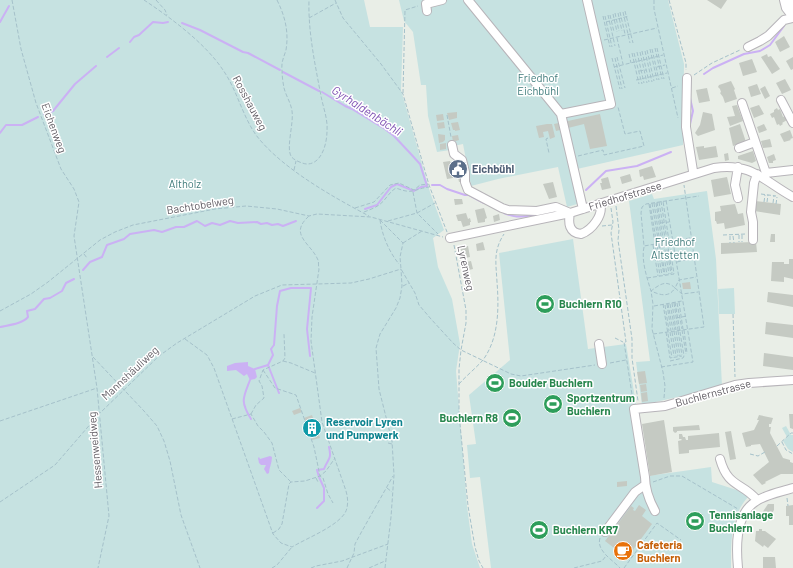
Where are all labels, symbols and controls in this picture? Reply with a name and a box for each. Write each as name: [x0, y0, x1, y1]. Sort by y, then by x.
park label: Friedhof Eichbühl: [517, 71, 559, 97]
street label: Rosshauweg: [231, 73, 270, 132]
water label: Gyrhaldenbächli: [330, 82, 405, 138]
street label: Eichenweg: [39, 101, 70, 155]
public building icon: Eichbühl: [447, 158, 469, 180]
place label: Eichbühl: [472, 162, 514, 175]
park label: Altholz: [169, 177, 201, 190]
street label: Friedhofstrasse: [587, 178, 663, 213]
street label: Bachtobelweg: [165, 193, 235, 216]
park label: Friedhof Altstetten: [651, 235, 699, 261]
street label: Lyrenweg: [455, 244, 478, 292]
sports icon: Buchlern R10: [534, 293, 556, 315]
place label: Buchlern R10: [559, 297, 622, 310]
street label: Mannshäuliweg: [99, 343, 161, 402]
sports icon: Boulder Buchlern: [484, 372, 506, 394]
place label: Boulder Buchlern: [509, 376, 593, 389]
street label: Buchlernstrasse: [674, 376, 752, 409]
place label: Sportzentrum Buchlern: [567, 391, 635, 417]
sports icon: Sportzentrum Buchlern: [542, 393, 564, 415]
sports icon: Buchlern R8: [501, 407, 523, 429]
street label: Hessenweidweg: [85, 411, 104, 489]
place label: Buchlern R8: [440, 411, 498, 424]
place label: Reservoir Lyren und Pumpwerk: [326, 415, 403, 441]
building icon: Reservoir Lyren und Pumpwerk: [301, 417, 323, 439]
place label: Tennisanlage Buchlern: [709, 508, 773, 534]
sports icon: Tennisanlage Buchlern: [684, 510, 706, 532]
sports icon: Buchlern KR7: [528, 519, 550, 541]
place label: Buchlern KR7: [553, 523, 618, 536]
place label: Cafeteria Buchlern: [637, 538, 682, 564]
cafe icon: Cafeteria Buchlern: [612, 540, 634, 562]

